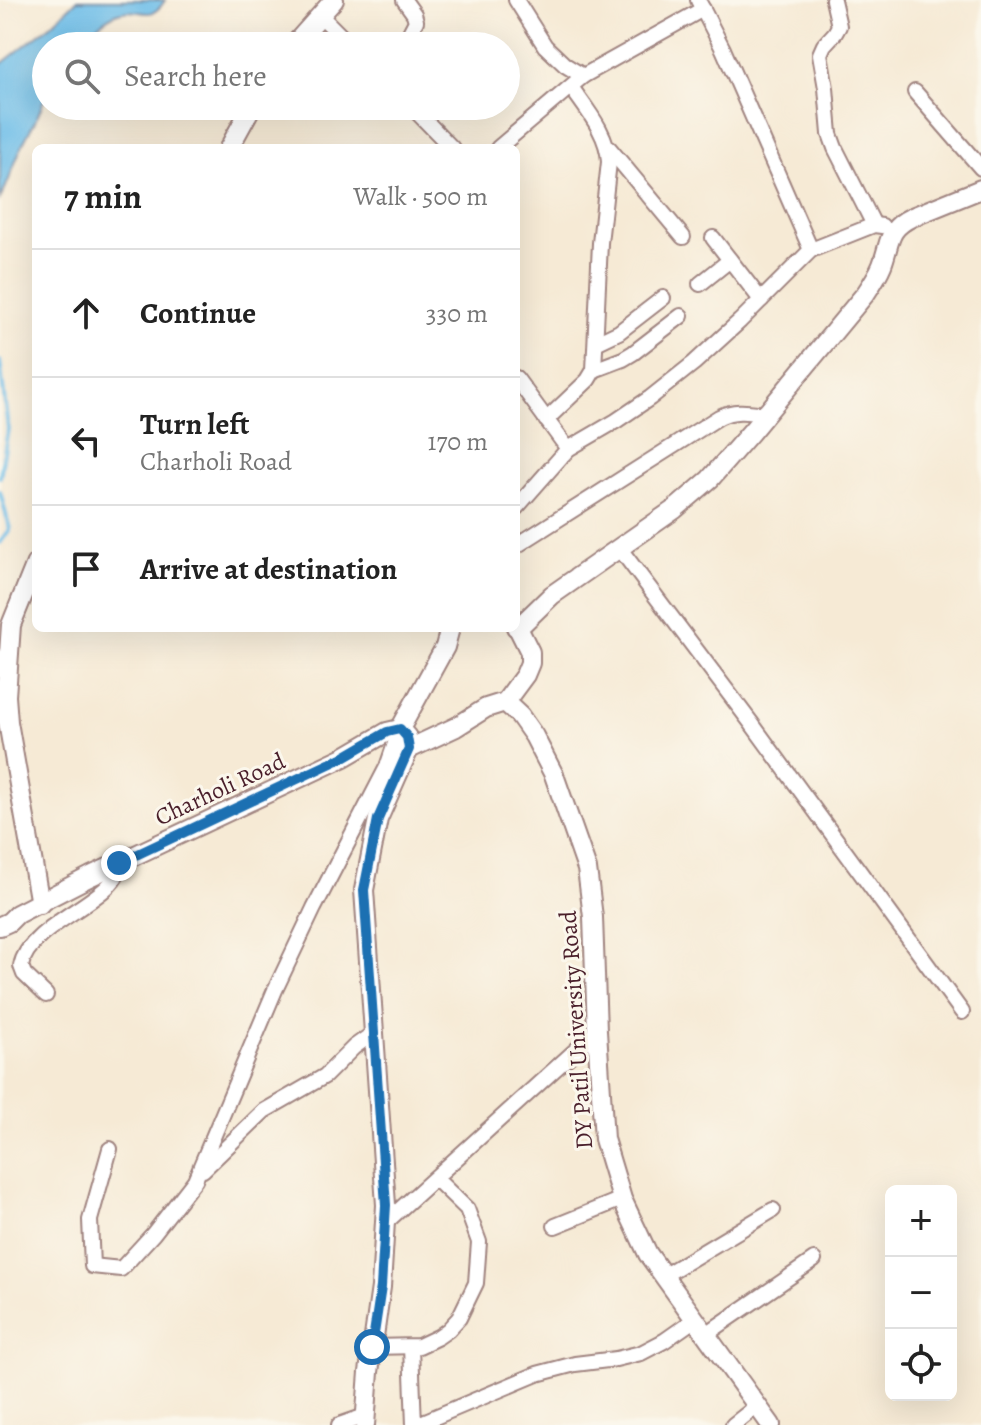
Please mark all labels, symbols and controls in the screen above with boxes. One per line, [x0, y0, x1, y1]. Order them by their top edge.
search box [32, 32, 520, 120]
icon: search [60, 54, 104, 98]
text: Search here [124, 56, 267, 96]
text: 7 min [64, 173, 142, 220]
text: Walk · 500 m [353, 179, 488, 214]
icon: ahead [64, 291, 108, 335]
text: Continue [140, 293, 256, 333]
text: 330 m [426, 296, 488, 331]
text: Turn left [140, 404, 249, 444]
icon: left [64, 419, 108, 463]
text: 170 m [428, 424, 488, 459]
text: Charholi Road [140, 444, 292, 479]
icon: arrive [64, 547, 108, 591]
text: Arrive at destination [140, 549, 397, 589]
street label: Charholi Road [150, 745, 290, 833]
route end [101, 845, 137, 881]
street label: DY Patil University Road [552, 910, 600, 1150]
map controls [885, 1185, 957, 1401]
button: + [885, 1185, 957, 1257]
button: − [885, 1257, 957, 1329]
route start [354, 1329, 390, 1365]
button: locate [885, 1329, 957, 1401]

